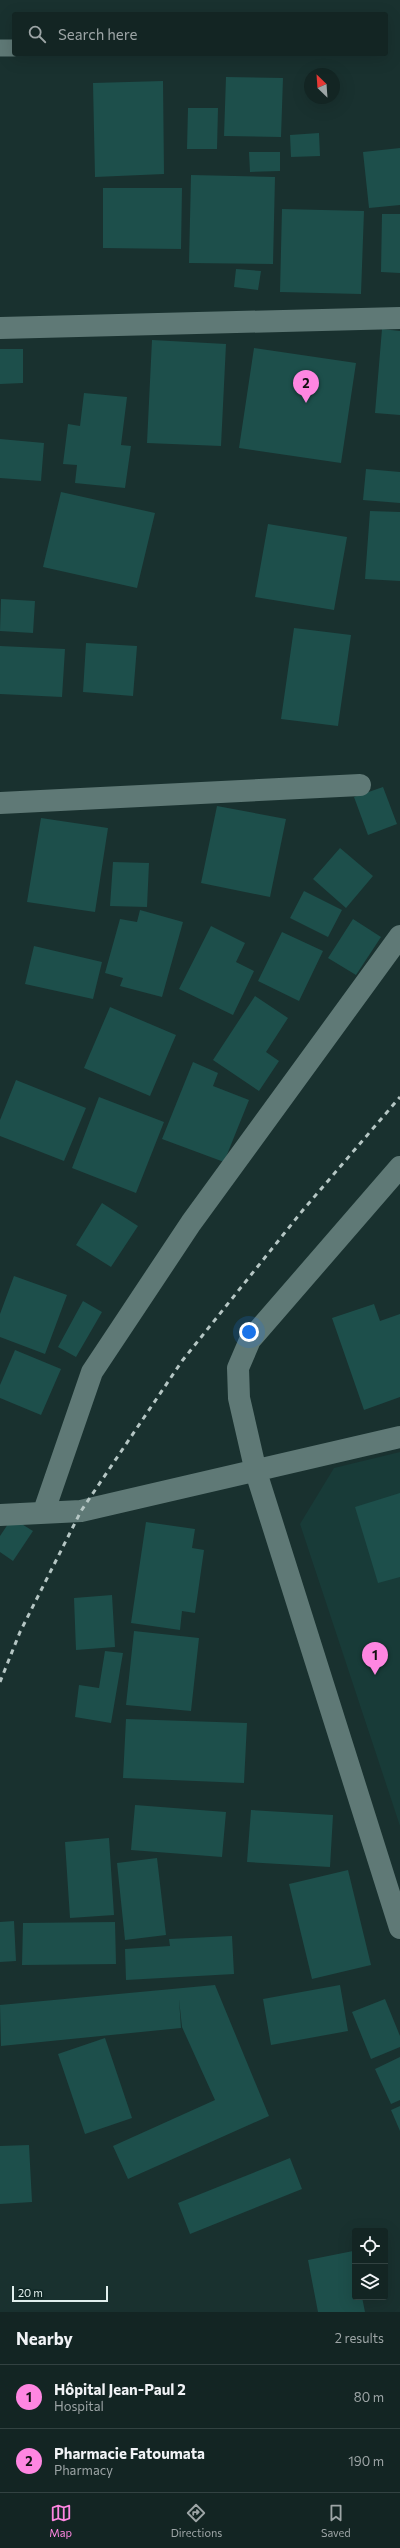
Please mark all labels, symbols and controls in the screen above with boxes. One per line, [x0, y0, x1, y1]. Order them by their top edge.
search box [12, 12, 388, 56]
icon: search [26, 23, 48, 45]
text: Search here [58, 25, 137, 43]
north arrow [304, 68, 340, 104]
pin: 2 [293, 370, 319, 403]
your location [239, 1322, 259, 1342]
pin: 1 [362, 1642, 388, 1675]
map controls [352, 2228, 388, 2300]
button: locate [352, 2228, 388, 2264]
button: layers [352, 2264, 388, 2300]
scale bar [12, 2284, 108, 2303]
text: 20 m [18, 2286, 43, 2299]
text: Nearby [16, 2328, 73, 2349]
text: 2 results [335, 2330, 384, 2346]
text: Hôpital Jean-Paul 2 [54, 2380, 186, 2398]
text: 1 [26, 2389, 32, 2405]
text: 80 m [354, 2389, 384, 2405]
text: Hospital [54, 2398, 104, 2414]
text: Pharmacie Fatoumata [54, 2444, 205, 2462]
text: 2 [25, 2453, 33, 2469]
text: 190 m [348, 2453, 384, 2469]
text: Pharmacy [54, 2462, 113, 2478]
tab: Map [49, 2502, 72, 2539]
tab: Directions [171, 2502, 222, 2539]
tab: Saved [321, 2502, 351, 2539]

